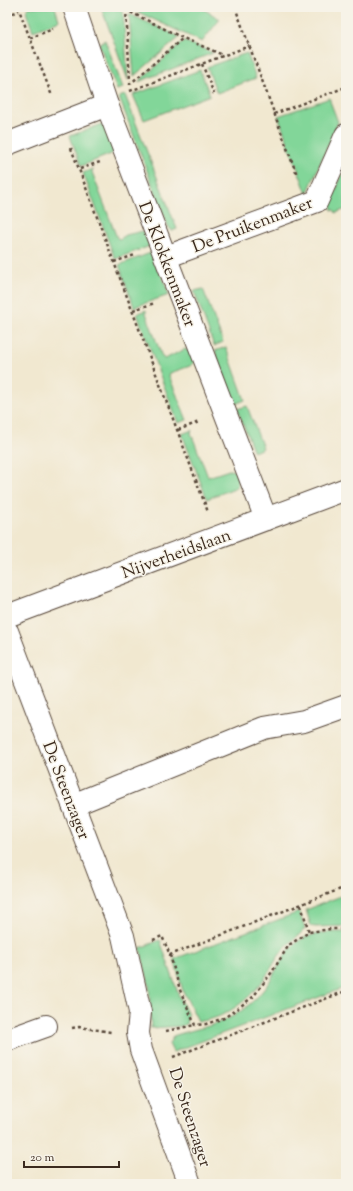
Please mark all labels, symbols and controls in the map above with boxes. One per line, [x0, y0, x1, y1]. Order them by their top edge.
street label: De Pruikenmaker [189, 192, 317, 260]
street label: De Klokkenmaker [131, 199, 201, 331]
street label: Nijverheidslaan [119, 524, 235, 586]
street label: De Steenzager [35, 738, 95, 844]
street label: De Steenzager [162, 1065, 217, 1171]
scale bar [24, 1143, 119, 1169]
text: 20 m [30, 1149, 55, 1167]

